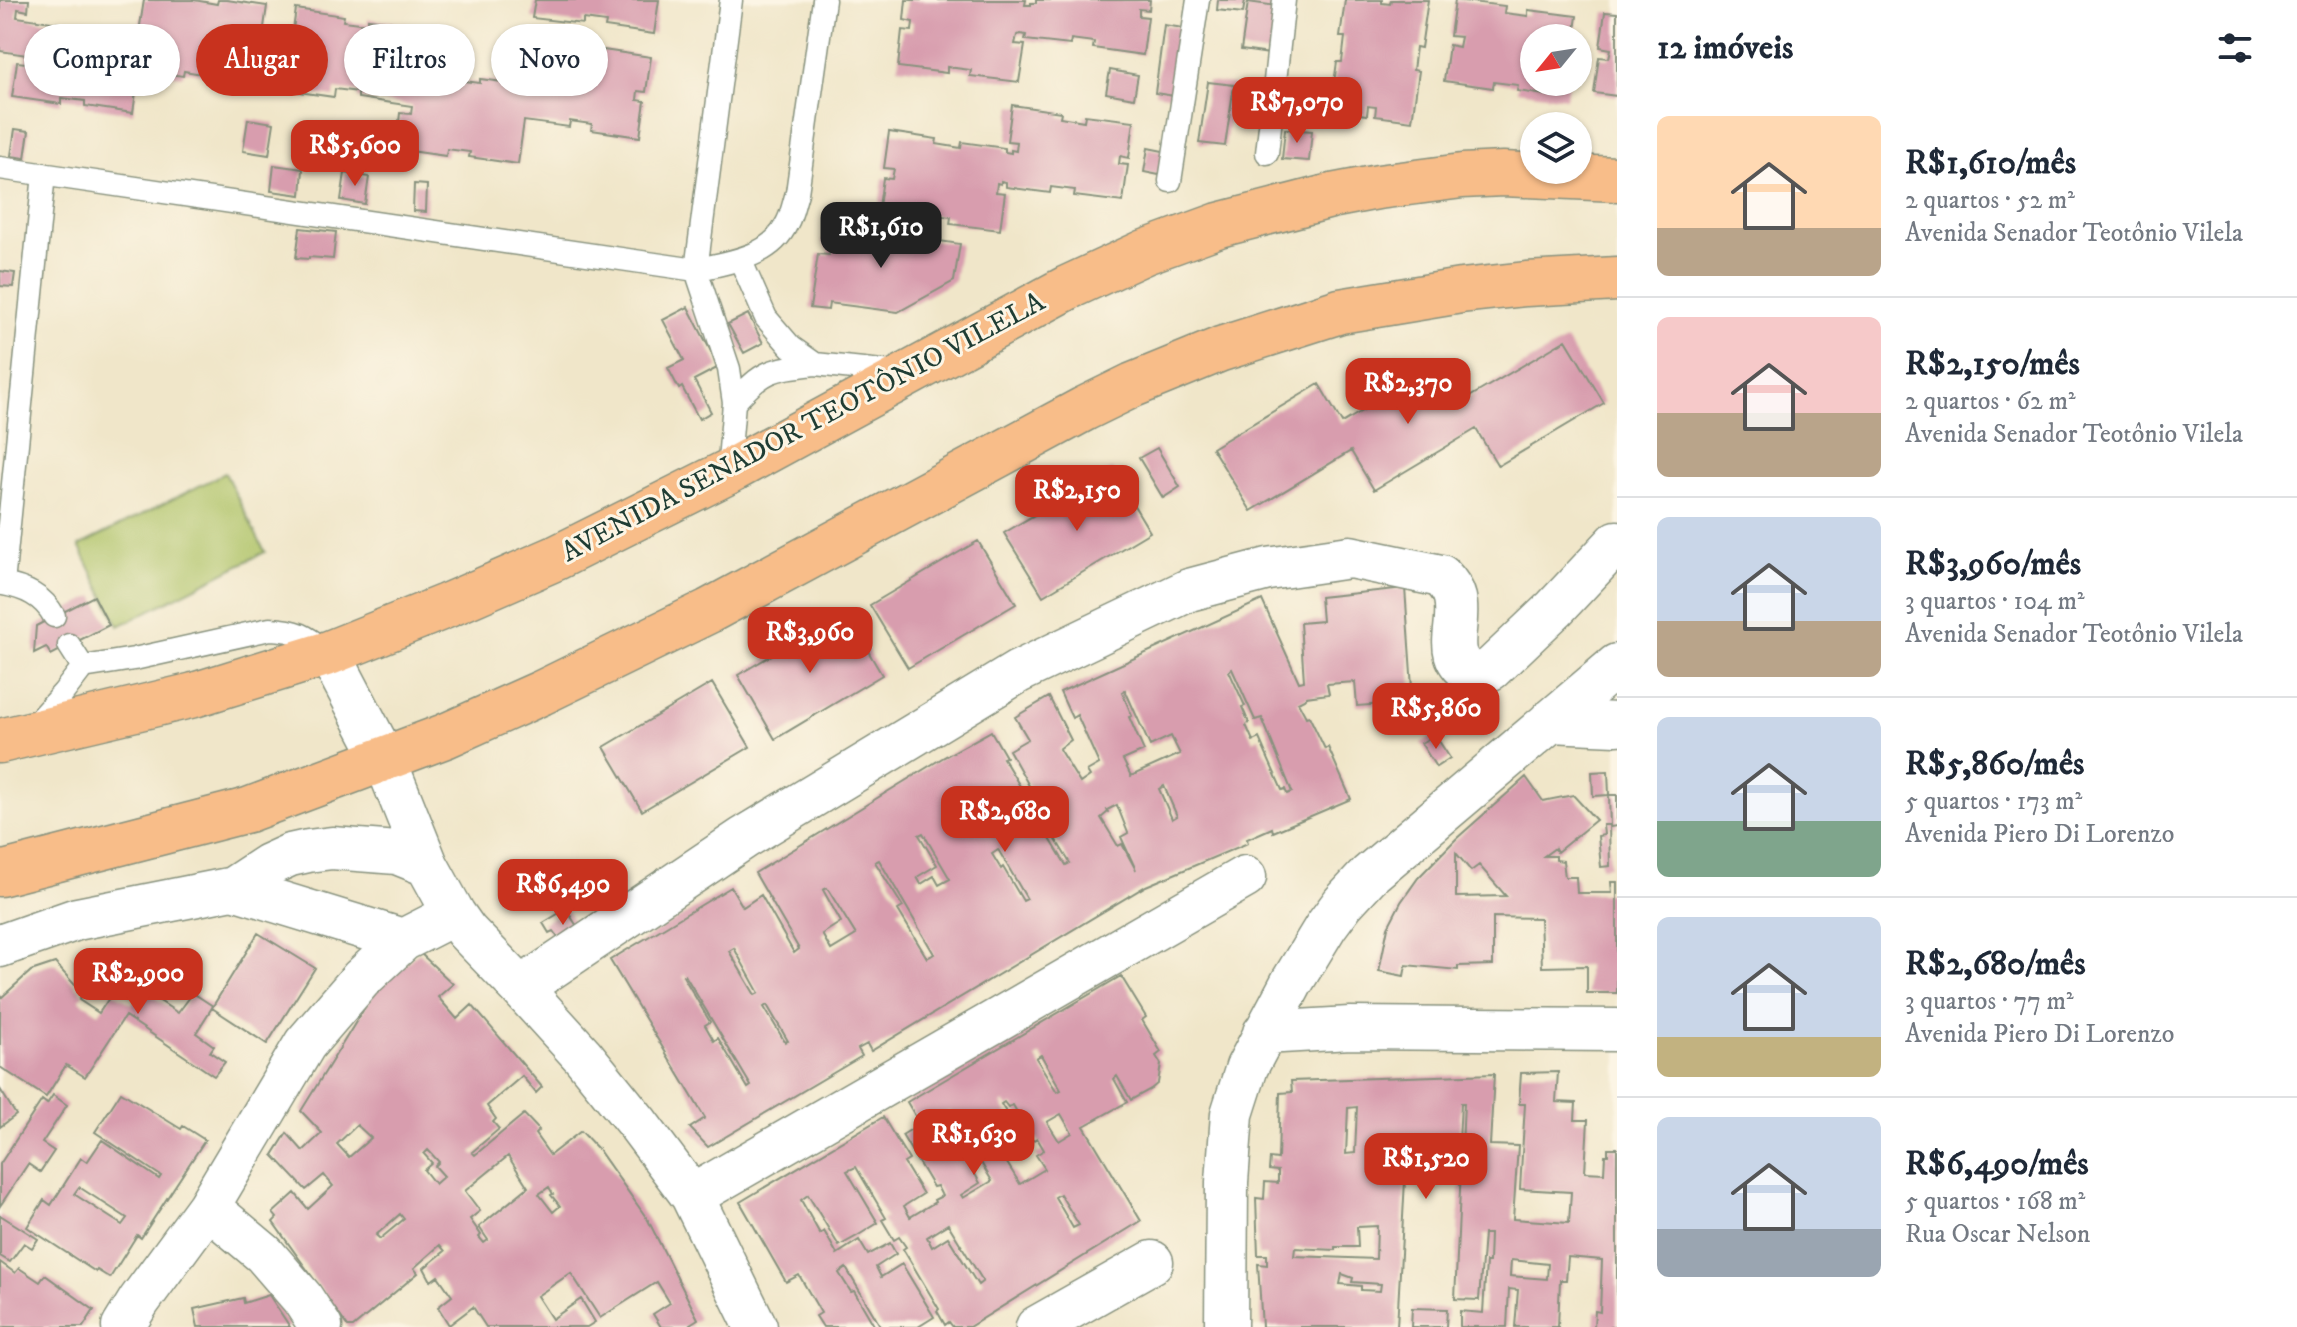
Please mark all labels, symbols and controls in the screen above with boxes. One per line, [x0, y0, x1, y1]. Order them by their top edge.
chip: Comprar [24, 24, 180, 96]
chip: Alugar [196, 24, 328, 96]
chip: Filtros [344, 24, 475, 96]
chip: Novo [491, 24, 608, 96]
north arrow [1520, 24, 1592, 96]
map controls [1520, 24, 1592, 184]
icon: filters [2213, 26, 2257, 70]
text: 12 imóveis [1657, 27, 1793, 69]
pin: R$7,070 [1223, 77, 1371, 145]
text: R$7,070 [1250, 86, 1344, 119]
button: layers [1520, 112, 1592, 184]
pin: R$5,600 [281, 120, 429, 188]
text: R$5,600 [309, 129, 401, 162]
text: R$1,610/mês [1905, 142, 2076, 184]
icon: home [1721, 148, 1817, 244]
text: 2 quartos · 52 m² [1905, 184, 2075, 217]
pin: R$1,610 [807, 202, 955, 270]
text: R$1,610 [839, 211, 923, 244]
text: Avenida Senador Teotônio Vilela [1905, 217, 2243, 250]
street label: AVENIDA SENADOR TEOTÔNIO VILELA [555, 284, 1052, 570]
text: R$2,150/mês [1905, 343, 2080, 385]
icon: home [1721, 349, 1817, 445]
pin: R$2,370 [1334, 358, 1482, 426]
text: R$2,370 [1364, 367, 1452, 400]
text: 2 quartos · 62 m² [1905, 385, 2076, 418]
text: Avenida Senador Teotônio Vilela [1905, 418, 2243, 451]
pin: R$2,150 [1003, 465, 1151, 533]
text: R$2,150 [1033, 474, 1121, 507]
text: R$3,960/mês [1905, 543, 2081, 585]
icon: home [1721, 549, 1817, 645]
text: 3 quartos · 104 m² [1905, 585, 2085, 618]
pin: R$3,960 [736, 607, 884, 675]
text: R$3,960 [766, 616, 854, 649]
text: Avenida Senador Teotônio Vilela [1905, 618, 2243, 651]
pin: R$5,860 [1362, 683, 1510, 751]
text: R$5,860 [1390, 692, 1482, 725]
text: R$5,860/mês [1905, 743, 2084, 785]
icon: home [1721, 749, 1817, 845]
text: 5 quartos · 173 m² [1905, 785, 2082, 818]
pin: R$2,680 [931, 786, 1079, 854]
text: R$2,680 [959, 795, 1051, 828]
text: Avenida Piero Di Lorenzo [1905, 818, 2174, 851]
pin: R$6,490 [489, 859, 637, 927]
text: R$6,490 [516, 868, 610, 901]
text: R$2,680/mês [1905, 943, 2086, 985]
pin: R$2,900 [64, 948, 212, 1016]
icon: home [1721, 949, 1817, 1045]
text: R$2,900 [92, 957, 184, 990]
text: 3 quartos · 77 m² [1905, 985, 2074, 1018]
text: Avenida Piero Di Lorenzo [1905, 1018, 2174, 1051]
pin: R$1,630 [900, 1109, 1048, 1177]
text: R$1,630 [931, 1118, 1017, 1151]
pin: R$1,520 [1352, 1133, 1500, 1201]
text: R$1,520 [1382, 1142, 1470, 1175]
text: R$6,490/mês [1905, 1143, 2089, 1185]
icon: home [1721, 1149, 1817, 1245]
text: 5 quartos · 168 m² [1905, 1185, 2085, 1218]
text: Rua Oscar Nelson [1905, 1218, 2090, 1251]

